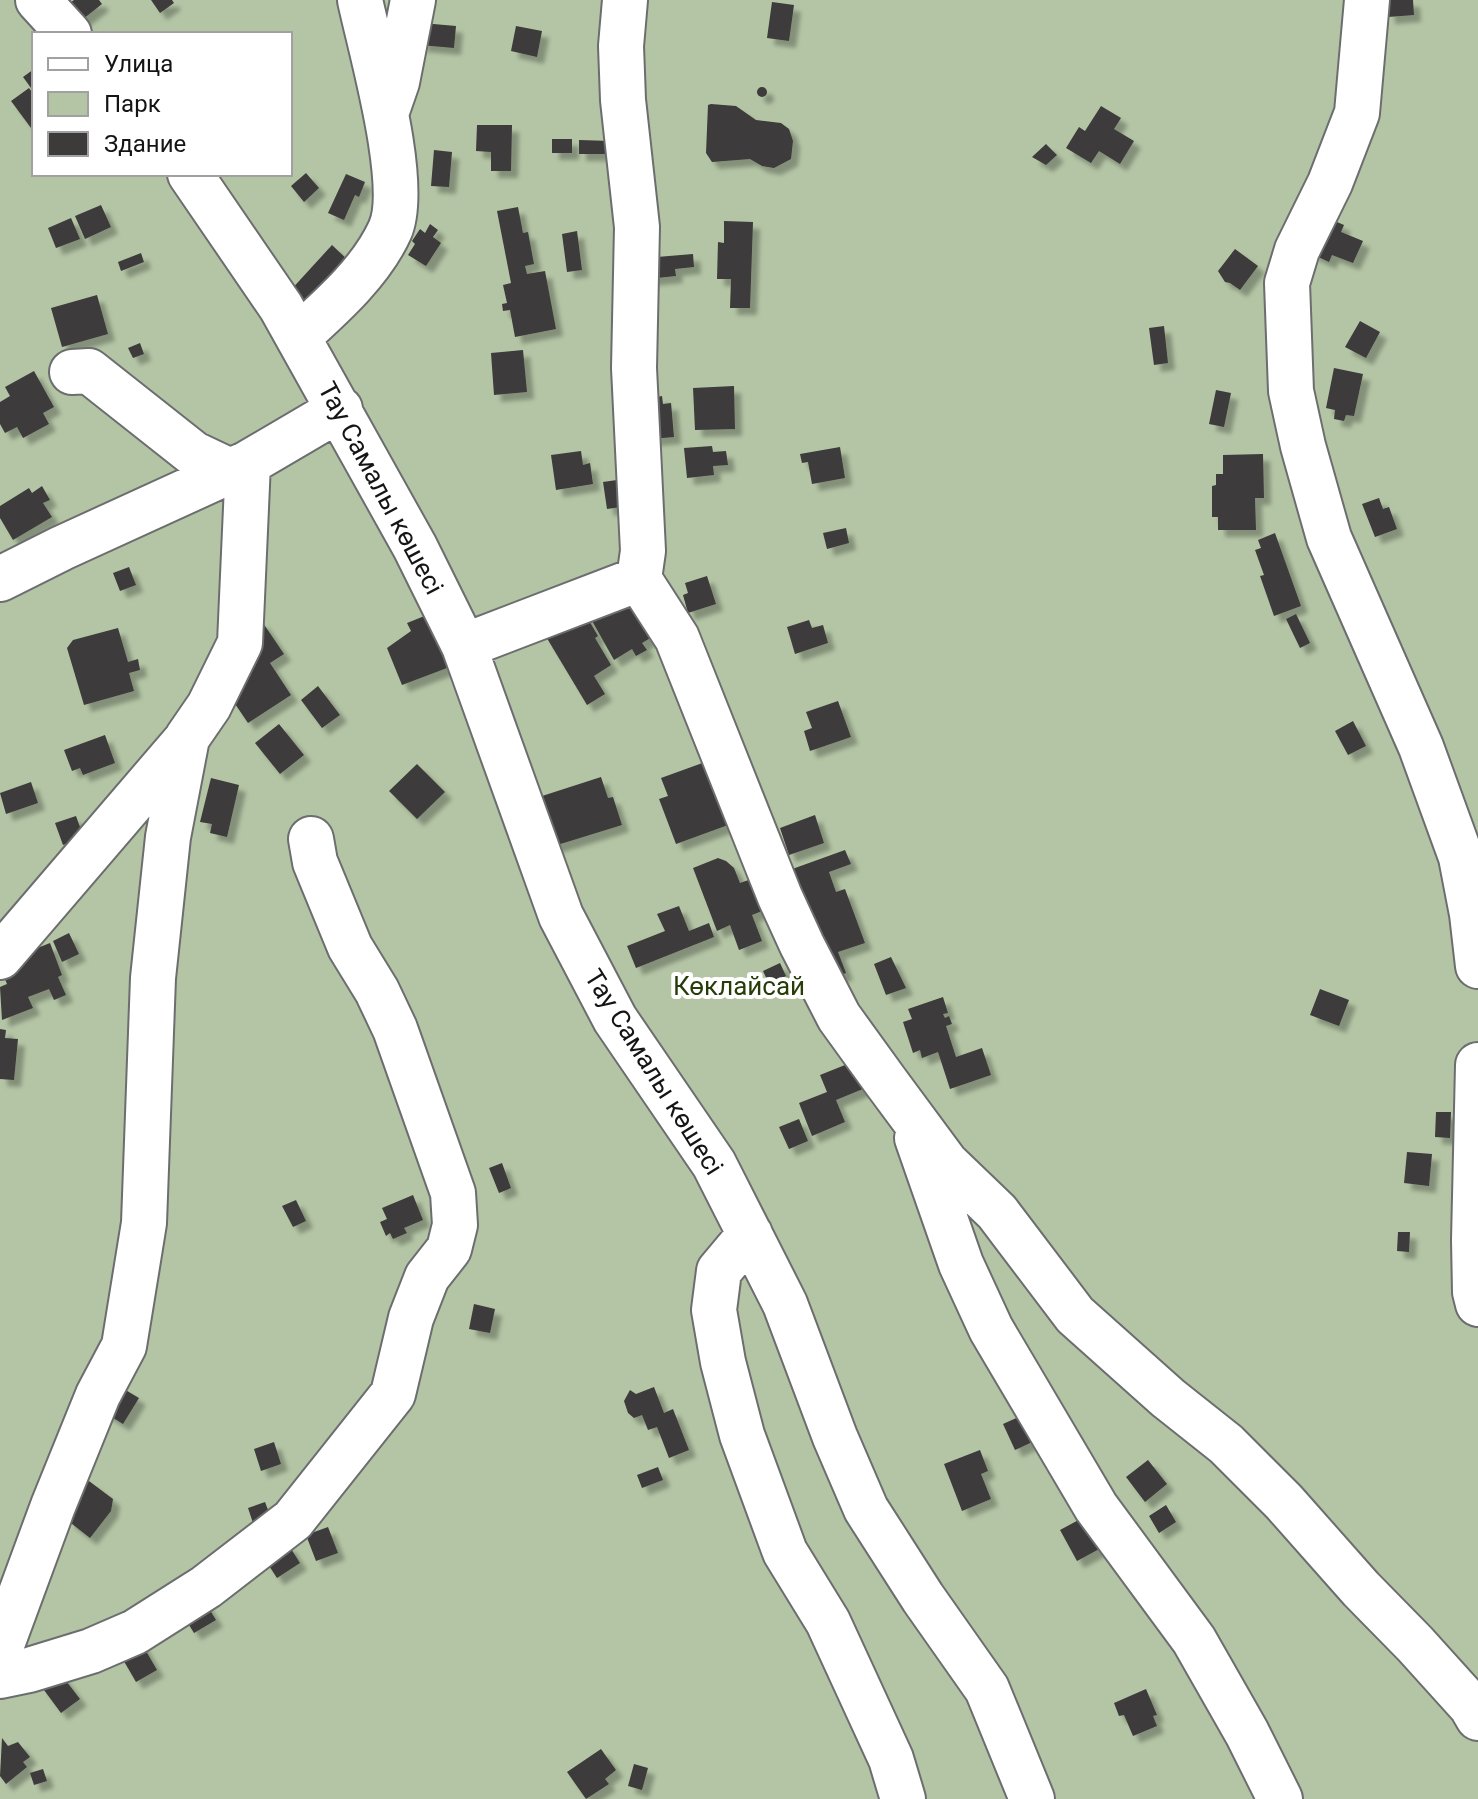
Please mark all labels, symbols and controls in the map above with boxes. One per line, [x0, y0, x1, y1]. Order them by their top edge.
legend [32, 32, 292, 176]
text: Улица [104, 50, 173, 78]
text: Парк [104, 90, 161, 118]
text: Здание [104, 130, 186, 158]
street label: Тау Самалы көшесі [312, 377, 450, 599]
street label: Тау Самалы көшесі [579, 964, 729, 1180]
park label: Көклайсай [673, 971, 805, 1001]

